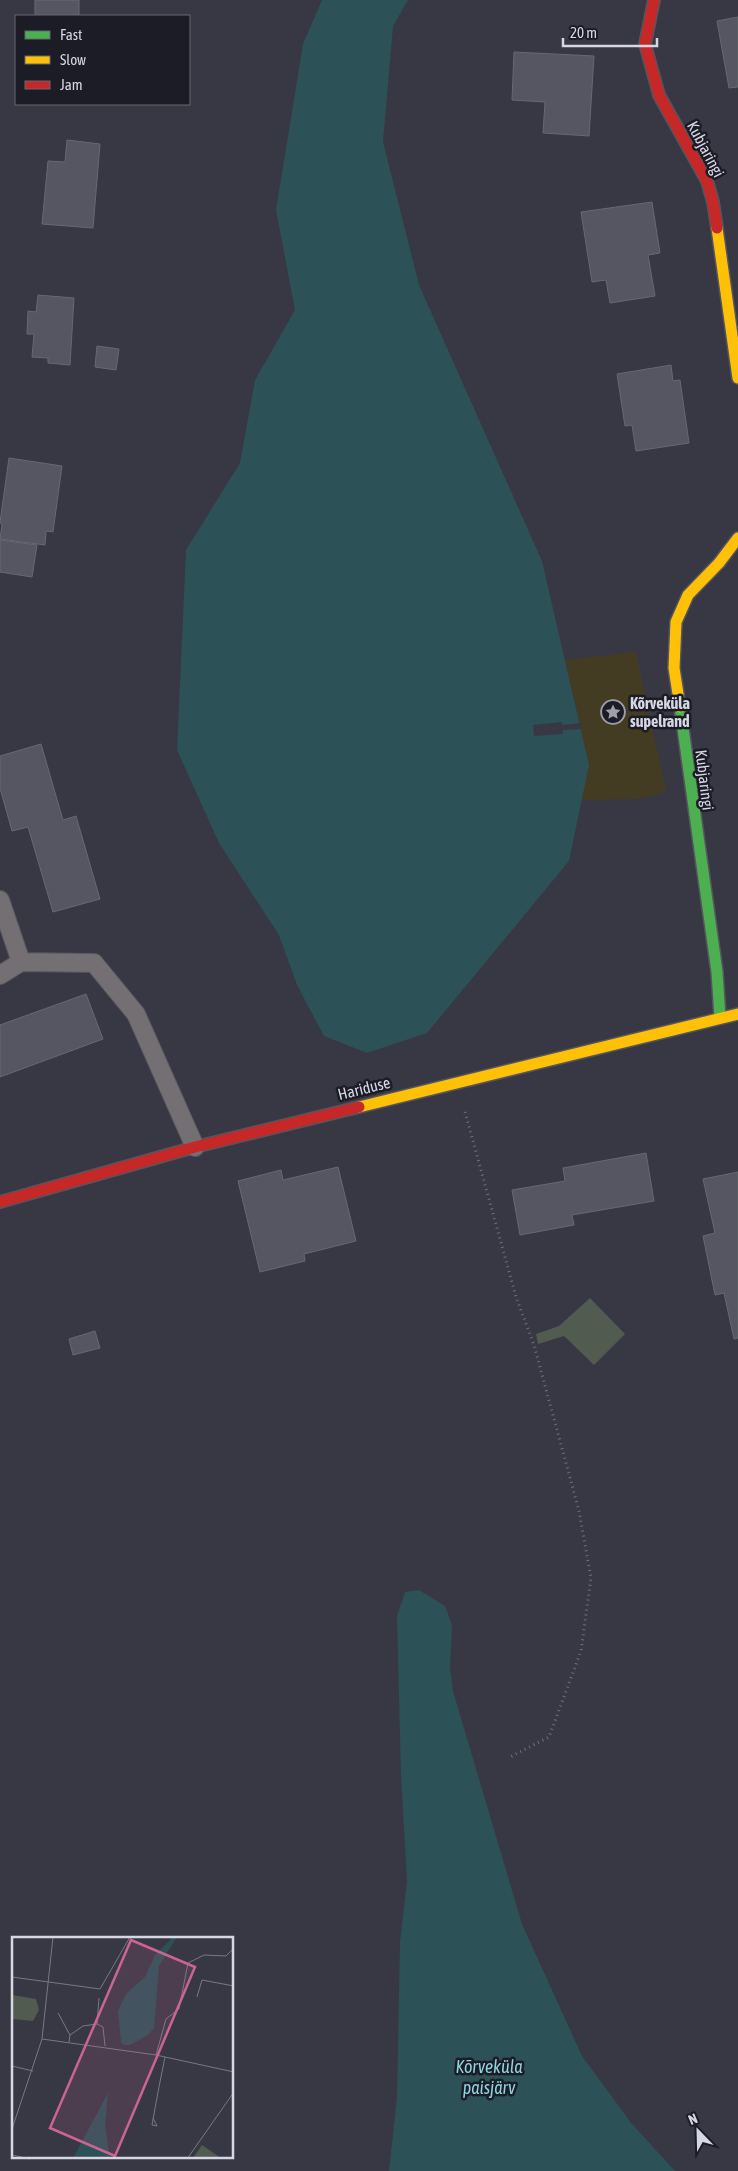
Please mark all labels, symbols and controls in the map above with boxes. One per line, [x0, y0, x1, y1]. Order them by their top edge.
legend [15, 15, 190, 105]
scale bar [563, 15, 657, 47]
text: 20 m [570, 24, 597, 41]
text: Fast [60, 26, 82, 43]
text: Slow [60, 51, 86, 68]
text: Jam [60, 76, 83, 93]
street label: Kubjaringi [683, 118, 728, 181]
place label: Kõrveküla supelrand [630, 694, 690, 730]
place icon: Kõrveküla supelrand [600, 699, 626, 725]
street label: Kubjaringi [691, 749, 718, 811]
street label: Hariduse [336, 1073, 392, 1103]
inset map [12, 1937, 234, 2158]
water label: Kõrveküla paisjärv [455, 2056, 523, 2098]
north arrow [673, 2106, 723, 2156]
text: N [686, 2110, 700, 2128]

